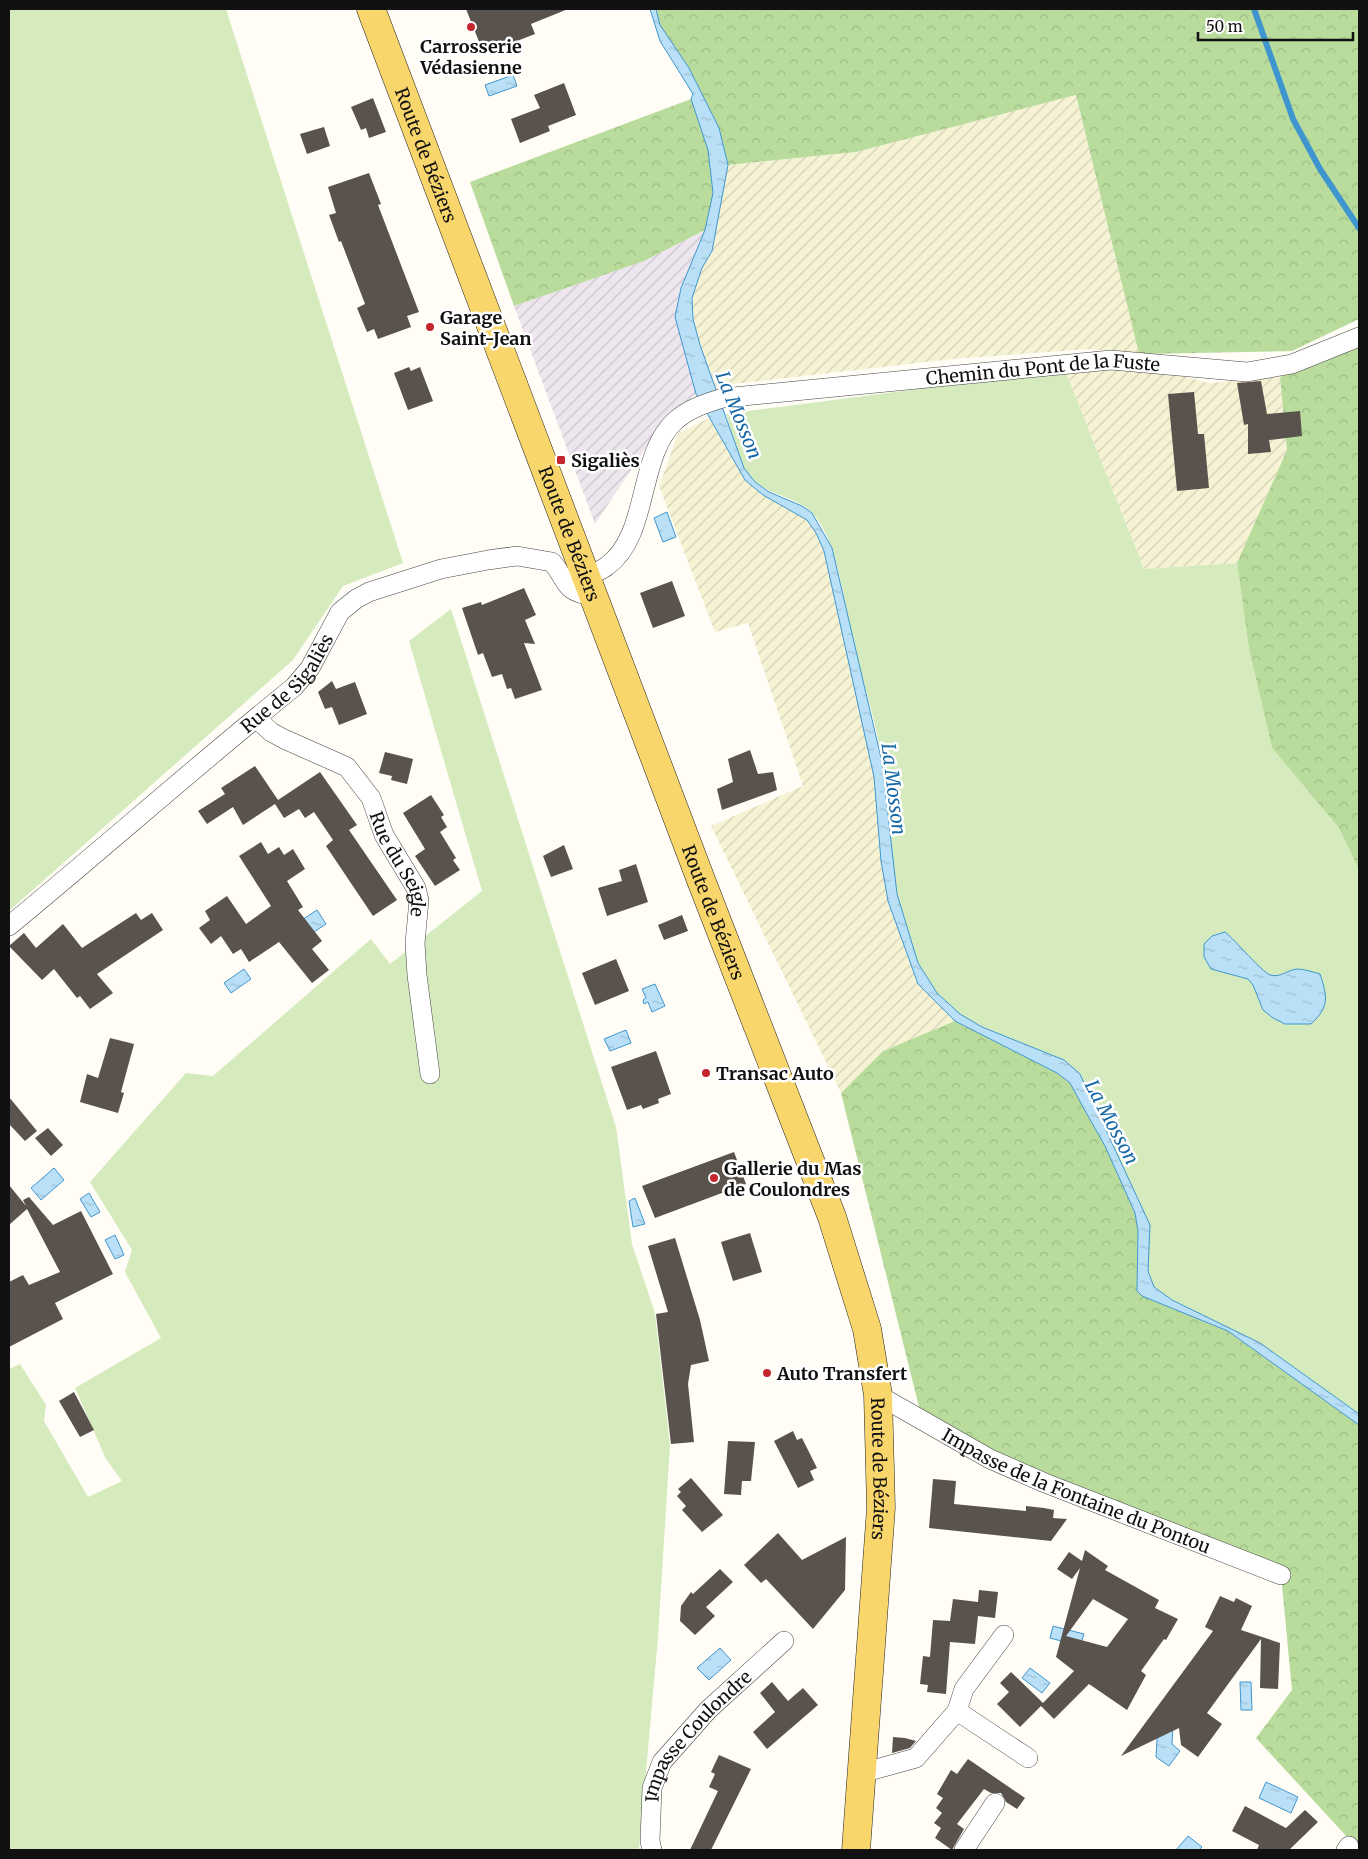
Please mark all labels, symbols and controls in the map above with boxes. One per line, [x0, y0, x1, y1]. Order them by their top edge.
scale bar [1198, 10, 1353, 42]
text: 50 m [1206, 17, 1243, 36]
marker: Carrosserie Védasienne [465, 21, 477, 33]
place label: Carrosserie Védasienne [419, 35, 522, 79]
street label: Route de Béziers [390, 84, 462, 226]
place label: Garage Saint-Jean [440, 306, 532, 350]
marker: Garage Saint-Jean [424, 321, 436, 333]
street label: Chemin du Pont de la Fuste [925, 348, 1161, 390]
water label: La Mosson [711, 368, 767, 462]
place label: Sigaliès [571, 449, 640, 472]
marker: Sigaliès [555, 454, 567, 466]
street label: Route de Béziers [534, 463, 606, 605]
street label: Rue de Sigaliès [235, 629, 338, 738]
water label: La Mosson [876, 742, 912, 836]
street label: Rue du Seigle [365, 808, 431, 918]
street label: Route de Béziers [677, 842, 750, 983]
place label: Transac Auto [716, 1062, 834, 1085]
marker: Transac Auto [700, 1067, 712, 1079]
water label: La Mosson [1080, 1076, 1144, 1168]
place label: Gallerie du Mas de Coulondres [724, 1157, 862, 1201]
marker: Gallerie du Mas de Coulondres [708, 1172, 720, 1184]
place label: Auto Transfert [776, 1362, 908, 1385]
marker: Auto Transfert [761, 1367, 773, 1379]
street label: Route de Béziers [867, 1397, 893, 1541]
street label: Impasse de la Fontaine du Pontou [938, 1423, 1214, 1558]
street label: Impasse Coulondre [639, 1665, 756, 1802]

